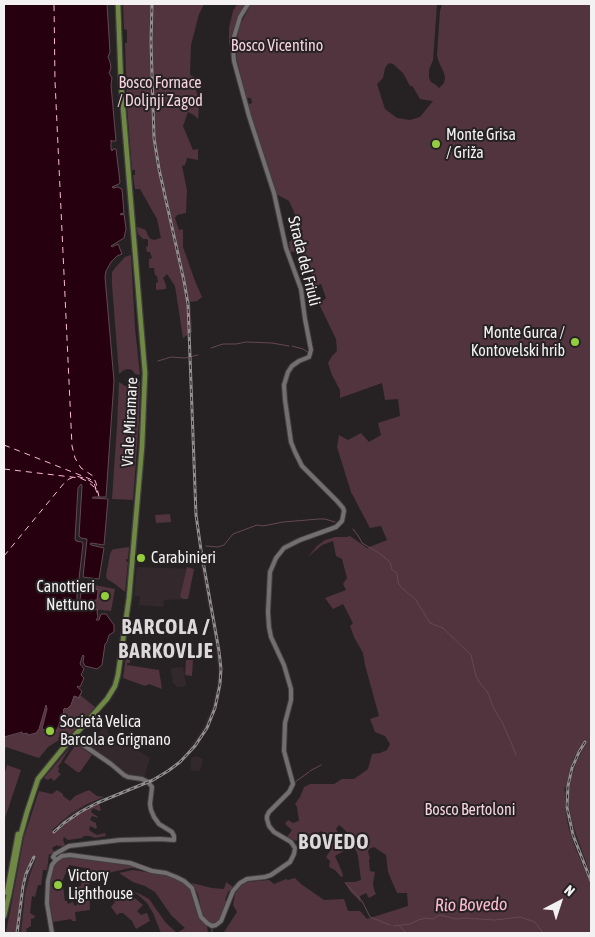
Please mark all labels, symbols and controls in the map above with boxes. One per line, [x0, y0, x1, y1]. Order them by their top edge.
park label: Bosco Vicentino [231, 36, 323, 56]
park label: Bosco Fornace / Doljnji Zagod [117, 73, 203, 111]
place label: Monte Grisa / Griža [446, 125, 516, 163]
marker: Monte Grisa / Griža [430, 138, 442, 150]
street label: Strada del Friuli [284, 214, 324, 308]
place label: Monte Gurca / Kontovelski hrib [471, 323, 565, 361]
marker: Monte Gurca / Kontovelski hrib [569, 336, 581, 348]
street label: Viale Miramare [118, 377, 142, 467]
place label: Carabinieri [151, 548, 216, 568]
marker: Carabinieri [135, 552, 147, 564]
place label: Canottieri Nettuno [37, 577, 95, 615]
marker: Canottieri Nettuno [99, 590, 111, 602]
district label: BARCOLA / BARKOVLJE [117, 614, 215, 664]
place label: Società Velica Barcola e Grignano [60, 712, 171, 750]
marker: Società Velica Barcola e Grignano [44, 725, 56, 737]
park label: Bosco Bertoloni [425, 800, 515, 820]
district label: BOVEDO [298, 829, 370, 855]
place label: Victory Lighthouse [68, 866, 133, 904]
north arrow [535, 877, 585, 927]
marker: Victory Lighthouse [52, 879, 64, 891]
text: N [561, 882, 578, 899]
water label: Rio Bovedo [434, 894, 508, 916]

